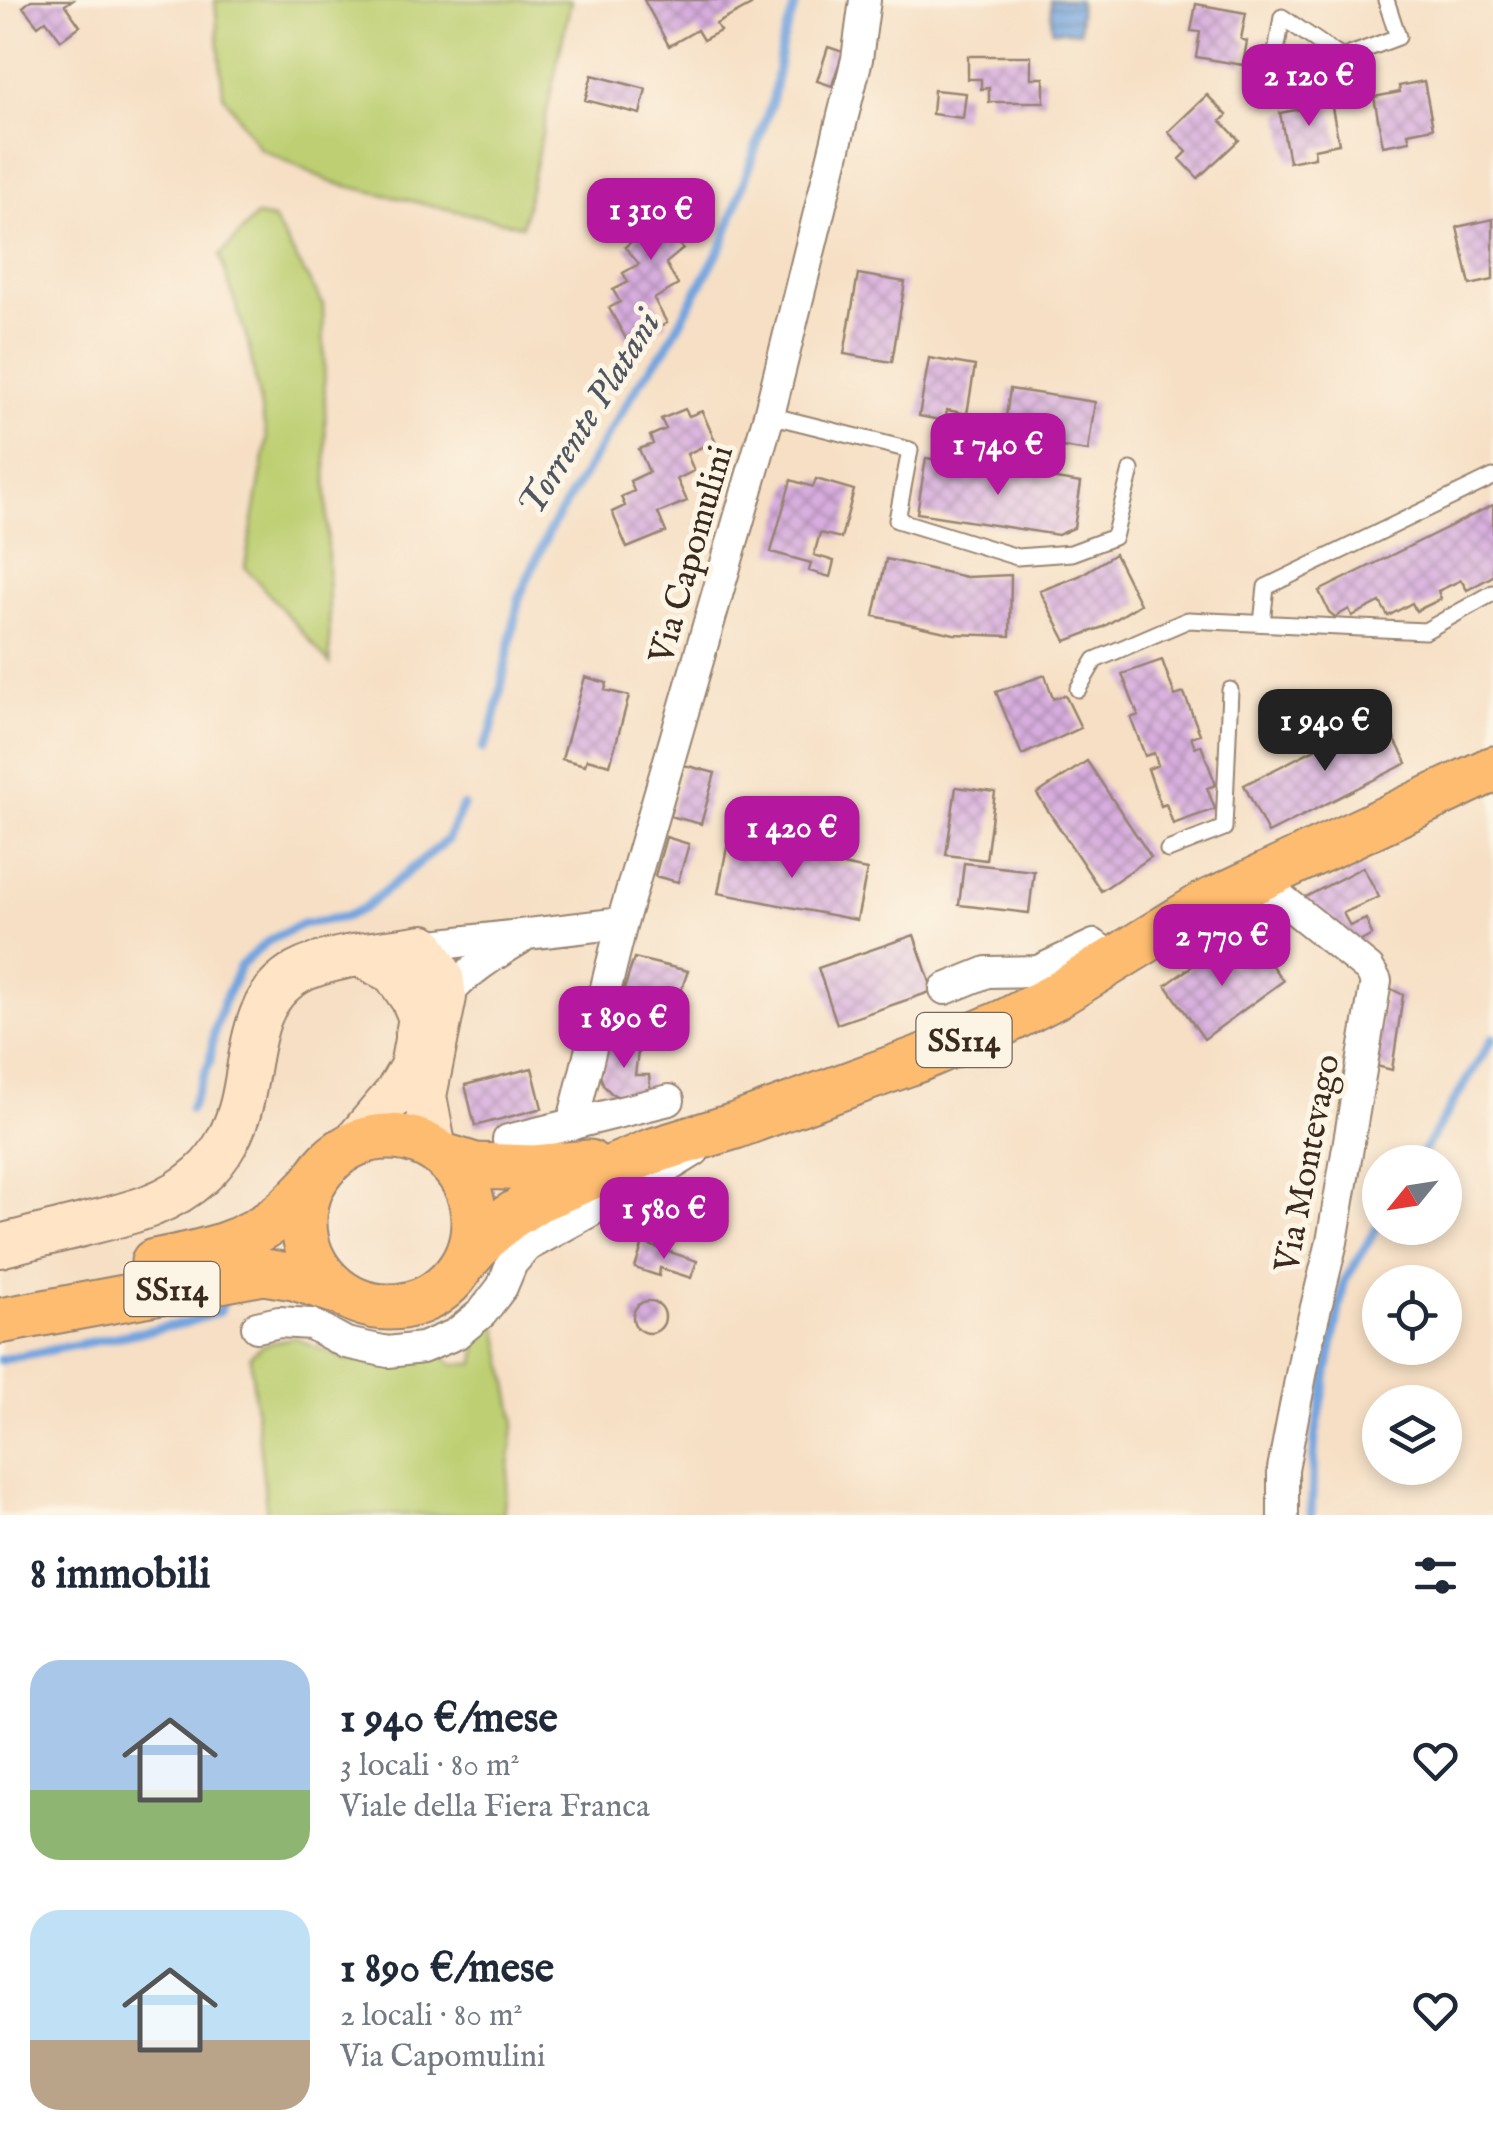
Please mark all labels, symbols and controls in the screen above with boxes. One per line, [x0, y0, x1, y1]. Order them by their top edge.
pin: 2 120 € [1217, 44, 1401, 129]
text: 2 120 € [1264, 56, 1354, 97]
pin: 1 310 € [559, 178, 743, 263]
text: 1 310 € [609, 190, 693, 231]
water label: Torrente Platani [508, 301, 674, 527]
pin: 1 740 € [906, 413, 1090, 498]
text: 1 740 € [953, 425, 1043, 466]
street label: Via Capomulini [640, 440, 745, 670]
pin: 1 940 € [1233, 689, 1417, 774]
text: 1 940 € [1280, 701, 1370, 742]
pin: 1 420 € [700, 796, 884, 881]
text: 1 420 € [746, 808, 838, 849]
pin: 2 770 € [1130, 904, 1314, 989]
text: 2 770 € [1175, 916, 1269, 957]
pin: 1 890 € [532, 986, 716, 1071]
text: 1 890 € [581, 998, 667, 1039]
road number: SS114 [916, 1013, 1012, 1067]
street label: Via Montevago [1265, 1051, 1352, 1277]
north arrow [1362, 1145, 1462, 1245]
map controls [1362, 1145, 1462, 1485]
pin: 1 580 € [572, 1177, 756, 1262]
text: 1 580 € [622, 1189, 706, 1230]
road number: SS114 [124, 1262, 220, 1316]
button: locate [1362, 1265, 1462, 1365]
button: layers [1362, 1385, 1462, 1485]
icon: filters [1408, 1548, 1463, 1603]
text: 8 immobili [30, 1549, 211, 1602]
text: 1 940 €/mese [340, 1693, 558, 1746]
icon: home [110, 1700, 230, 1820]
icon: heart [1408, 1733, 1463, 1788]
text: 3 locali · 80 m² [340, 1746, 520, 1787]
text: Viale della Fiera Franca [340, 1787, 650, 1828]
text: 1 890 €/mese [340, 1943, 554, 1996]
icon: home [110, 1950, 230, 2070]
icon: heart [1408, 1983, 1463, 2038]
text: 2 locali · 80 m² [340, 1996, 523, 2037]
text: Via Capomulini [340, 2037, 546, 2078]

